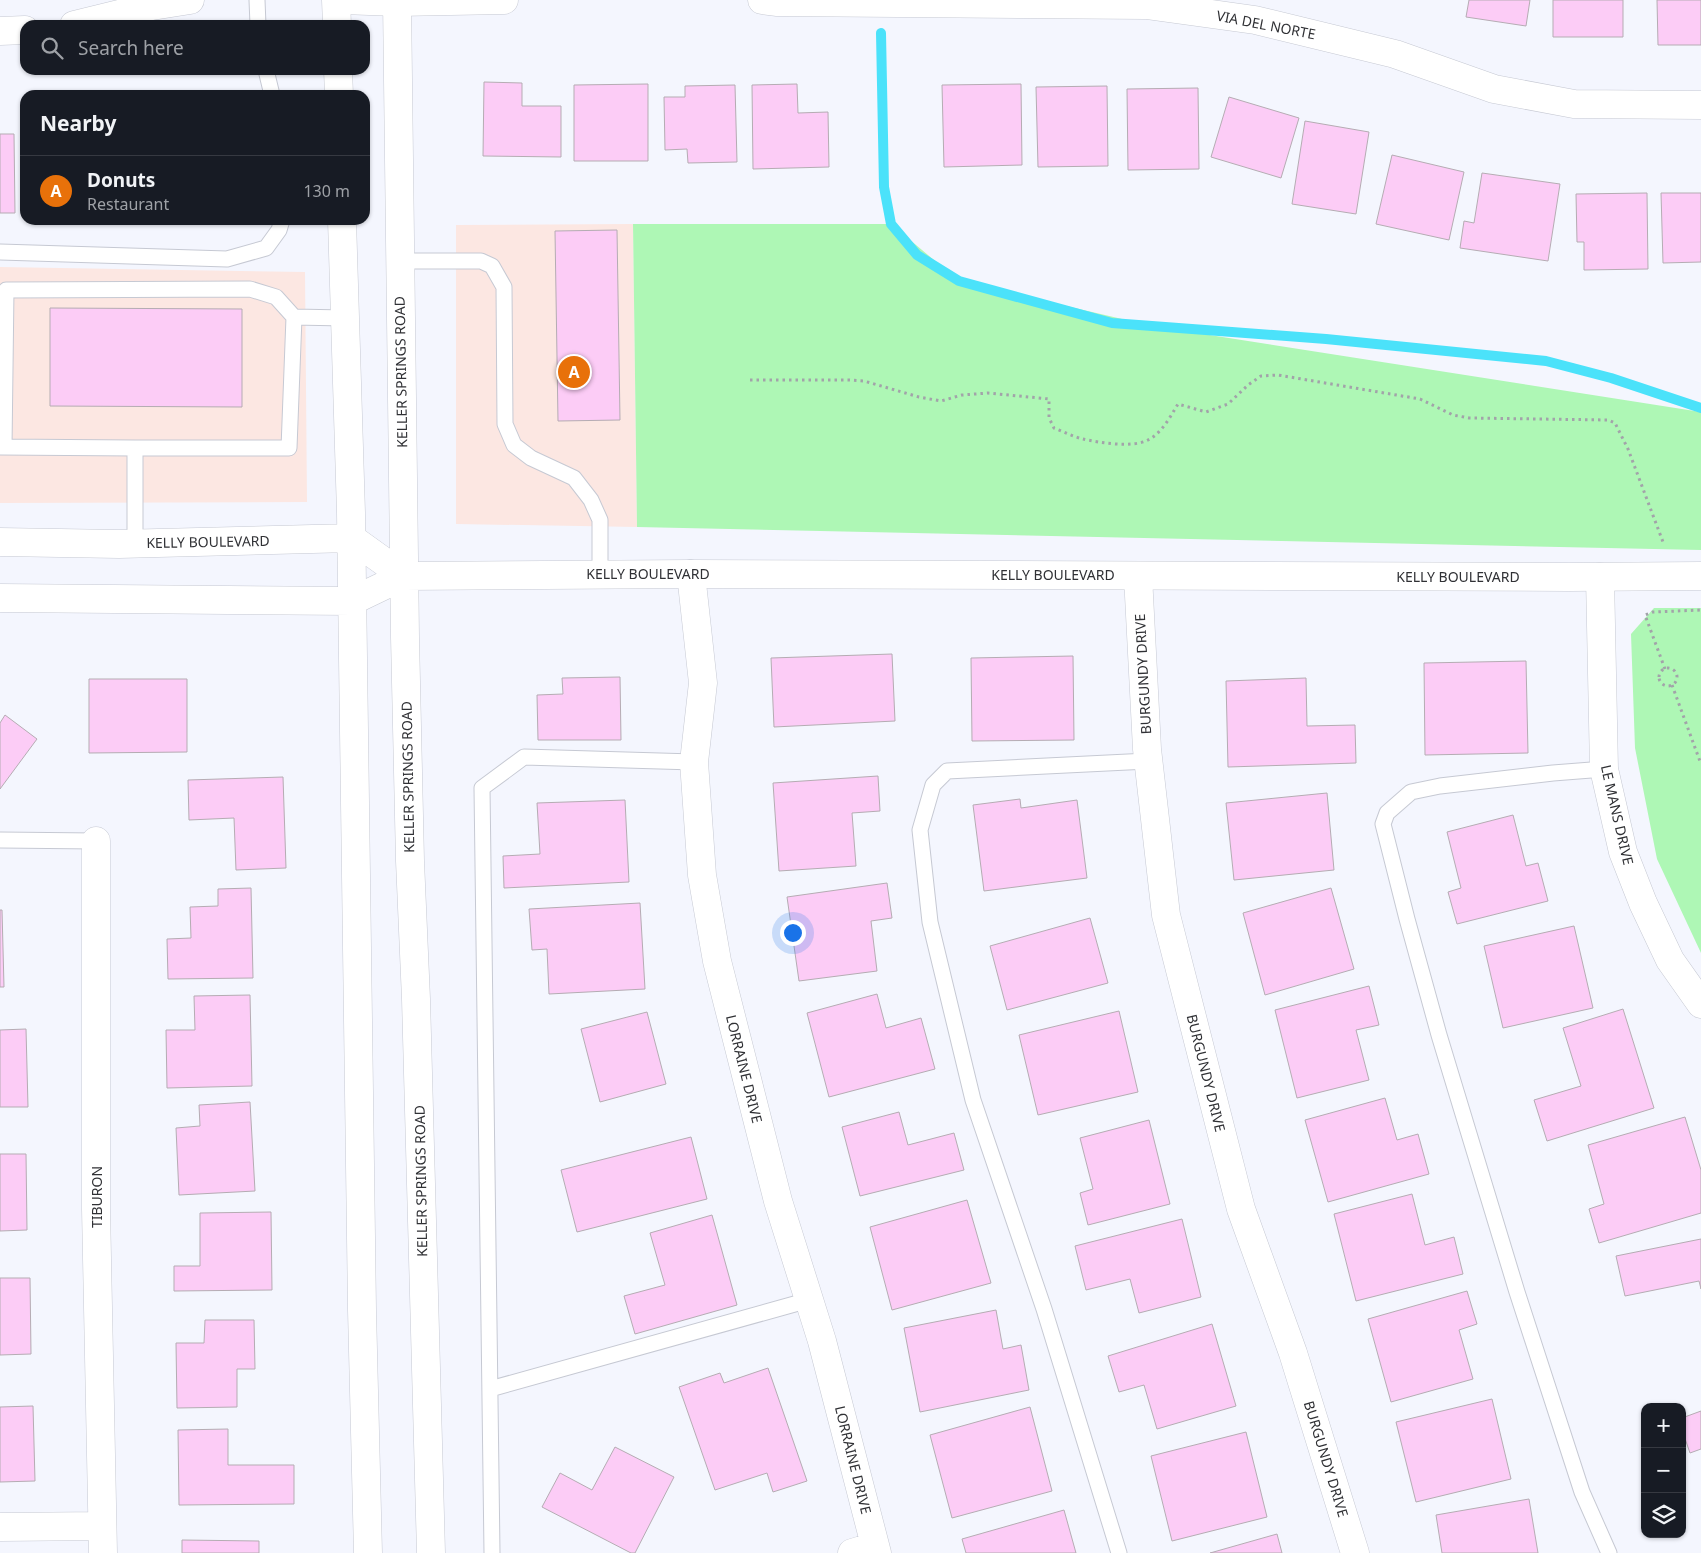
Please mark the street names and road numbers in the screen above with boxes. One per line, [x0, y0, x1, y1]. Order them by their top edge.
street label: VIA DEL NORTE [1215, 6, 1317, 43]
street label: KELLER SPRINGS ROAD [390, 296, 411, 448]
street label: KELLY BOULEVARD [146, 531, 270, 552]
street label: KELLY BOULEVARD [586, 564, 710, 583]
street label: KELLY BOULEVARD [991, 565, 1115, 584]
street label: KELLY BOULEVARD [1396, 567, 1520, 586]
street label: BURGUNDY DRIVE [1130, 613, 1155, 735]
street label: KELLER SPRINGS ROAD [397, 701, 418, 853]
street label: LE MANS DRIVE [1597, 763, 1638, 867]
street label: BURGUNDY DRIVE [1183, 1012, 1230, 1134]
street label: LORRAINE DRIVE [722, 1013, 767, 1125]
street label: KELLER SPRINGS ROAD [410, 1105, 431, 1257]
street label: TIBURON [87, 1166, 106, 1228]
street label: BURGUNDY DRIVE [1300, 1398, 1353, 1519]
street label: LORRAINE DRIVE [831, 1404, 876, 1516]

